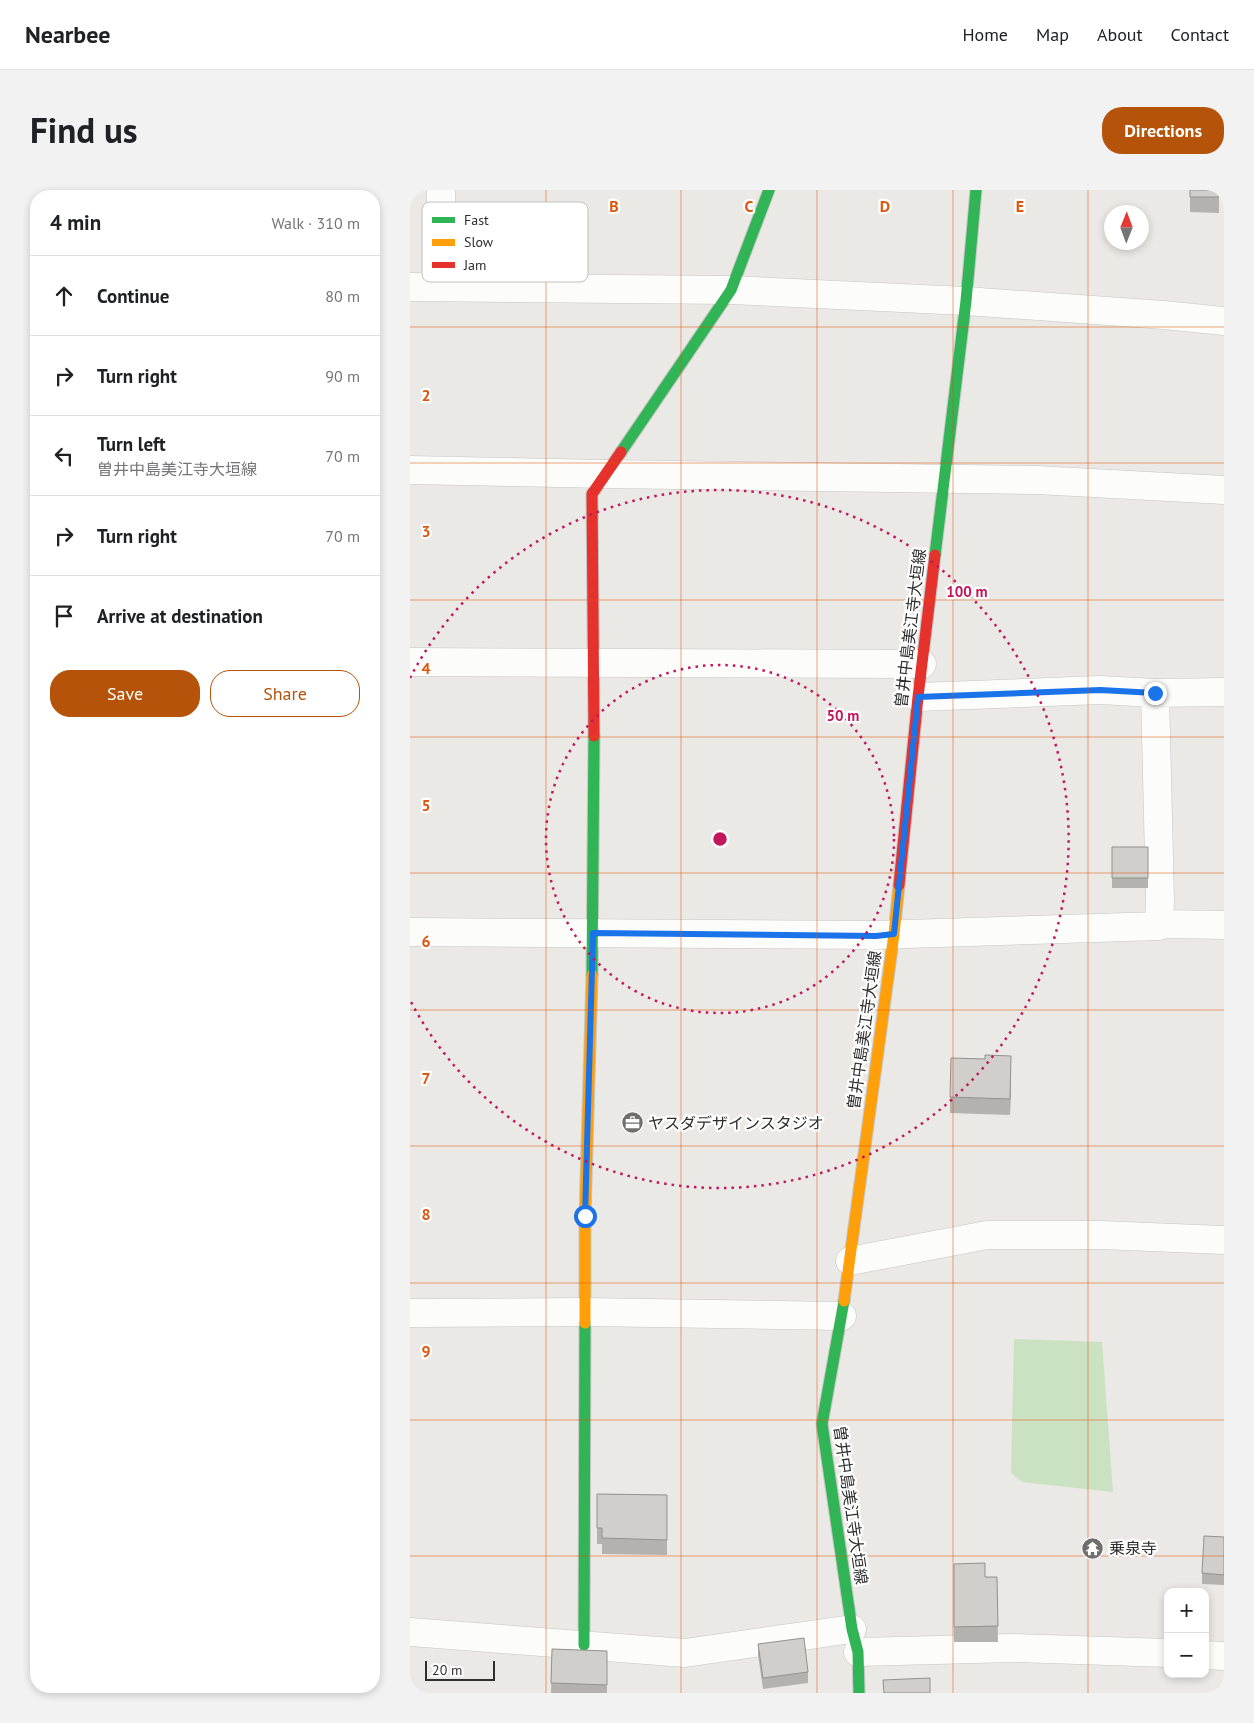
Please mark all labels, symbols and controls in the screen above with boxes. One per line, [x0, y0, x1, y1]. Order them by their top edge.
text: Nearbee [25, 19, 110, 50]
text: Home [962, 23, 1008, 46]
text: Map [1036, 23, 1069, 46]
text: About [1097, 23, 1143, 46]
text: Contact [1171, 23, 1229, 46]
text: Find us [30, 107, 138, 153]
button: Directions [1102, 107, 1224, 154]
text: B [609, 196, 619, 216]
text: C [745, 196, 754, 216]
text: D [880, 196, 890, 216]
text: E [1016, 196, 1024, 216]
legend [422, 202, 588, 282]
north arrow [1104, 205, 1149, 250]
text: 4 min [50, 209, 101, 236]
text: Fast [464, 211, 489, 229]
text: Walk · 310 m [271, 213, 360, 233]
text: Slow [464, 233, 494, 251]
text: Jam [463, 256, 486, 274]
icon: ahead [50, 282, 78, 310]
text: Continue [97, 284, 169, 308]
text: 80 m [325, 286, 360, 306]
icon: right [50, 362, 78, 390]
text: Turn right [97, 364, 177, 388]
text: 90 m [325, 366, 360, 386]
text: 2 [421, 385, 431, 405]
text: Turn left [97, 432, 166, 456]
icon: left [50, 442, 78, 470]
text: 70 m [325, 446, 360, 466]
text: 曽井中島美江寺大垣線 [97, 459, 257, 479]
text: 3 [421, 521, 431, 541]
icon: right [50, 522, 78, 550]
text: Turn right [97, 524, 177, 548]
text: 70 m [325, 526, 360, 546]
street label: 曽井中島美江寺大垣線 [890, 547, 930, 709]
text: 100 m [946, 582, 988, 601]
icon: arrive [50, 602, 78, 630]
text: Arrive at destination [97, 604, 263, 628]
text: 4 [421, 658, 431, 678]
button: Save [50, 670, 200, 717]
button: Share [210, 670, 360, 717]
route end [1144, 682, 1167, 705]
text: 50 m [827, 706, 859, 725]
text: 5 [421, 795, 431, 815]
centre of rings [711, 830, 729, 848]
text: 6 [421, 931, 431, 951]
street label: 曽井中島美江寺大垣線 [843, 949, 885, 1111]
text: 7 [421, 1068, 431, 1088]
office icon: ヤスダデザインスタジオ [620, 1111, 644, 1135]
place label: ヤスダデザインスタジオ [648, 1113, 824, 1133]
text: 8 [421, 1204, 431, 1224]
route start [574, 1205, 597, 1228]
text: 9 [421, 1341, 431, 1361]
street label: 曽井中島美江寺大垣線 [830, 1424, 872, 1586]
temple icon: 乗泉寺 [1081, 1536, 1105, 1560]
place label: 乗泉寺 [1109, 1538, 1157, 1558]
map controls [1164, 1588, 1209, 1678]
button: + [1164, 1588, 1209, 1633]
button: − [1164, 1633, 1209, 1678]
scale bar [425, 1658, 495, 1681]
text: 20 m [432, 1661, 462, 1679]

